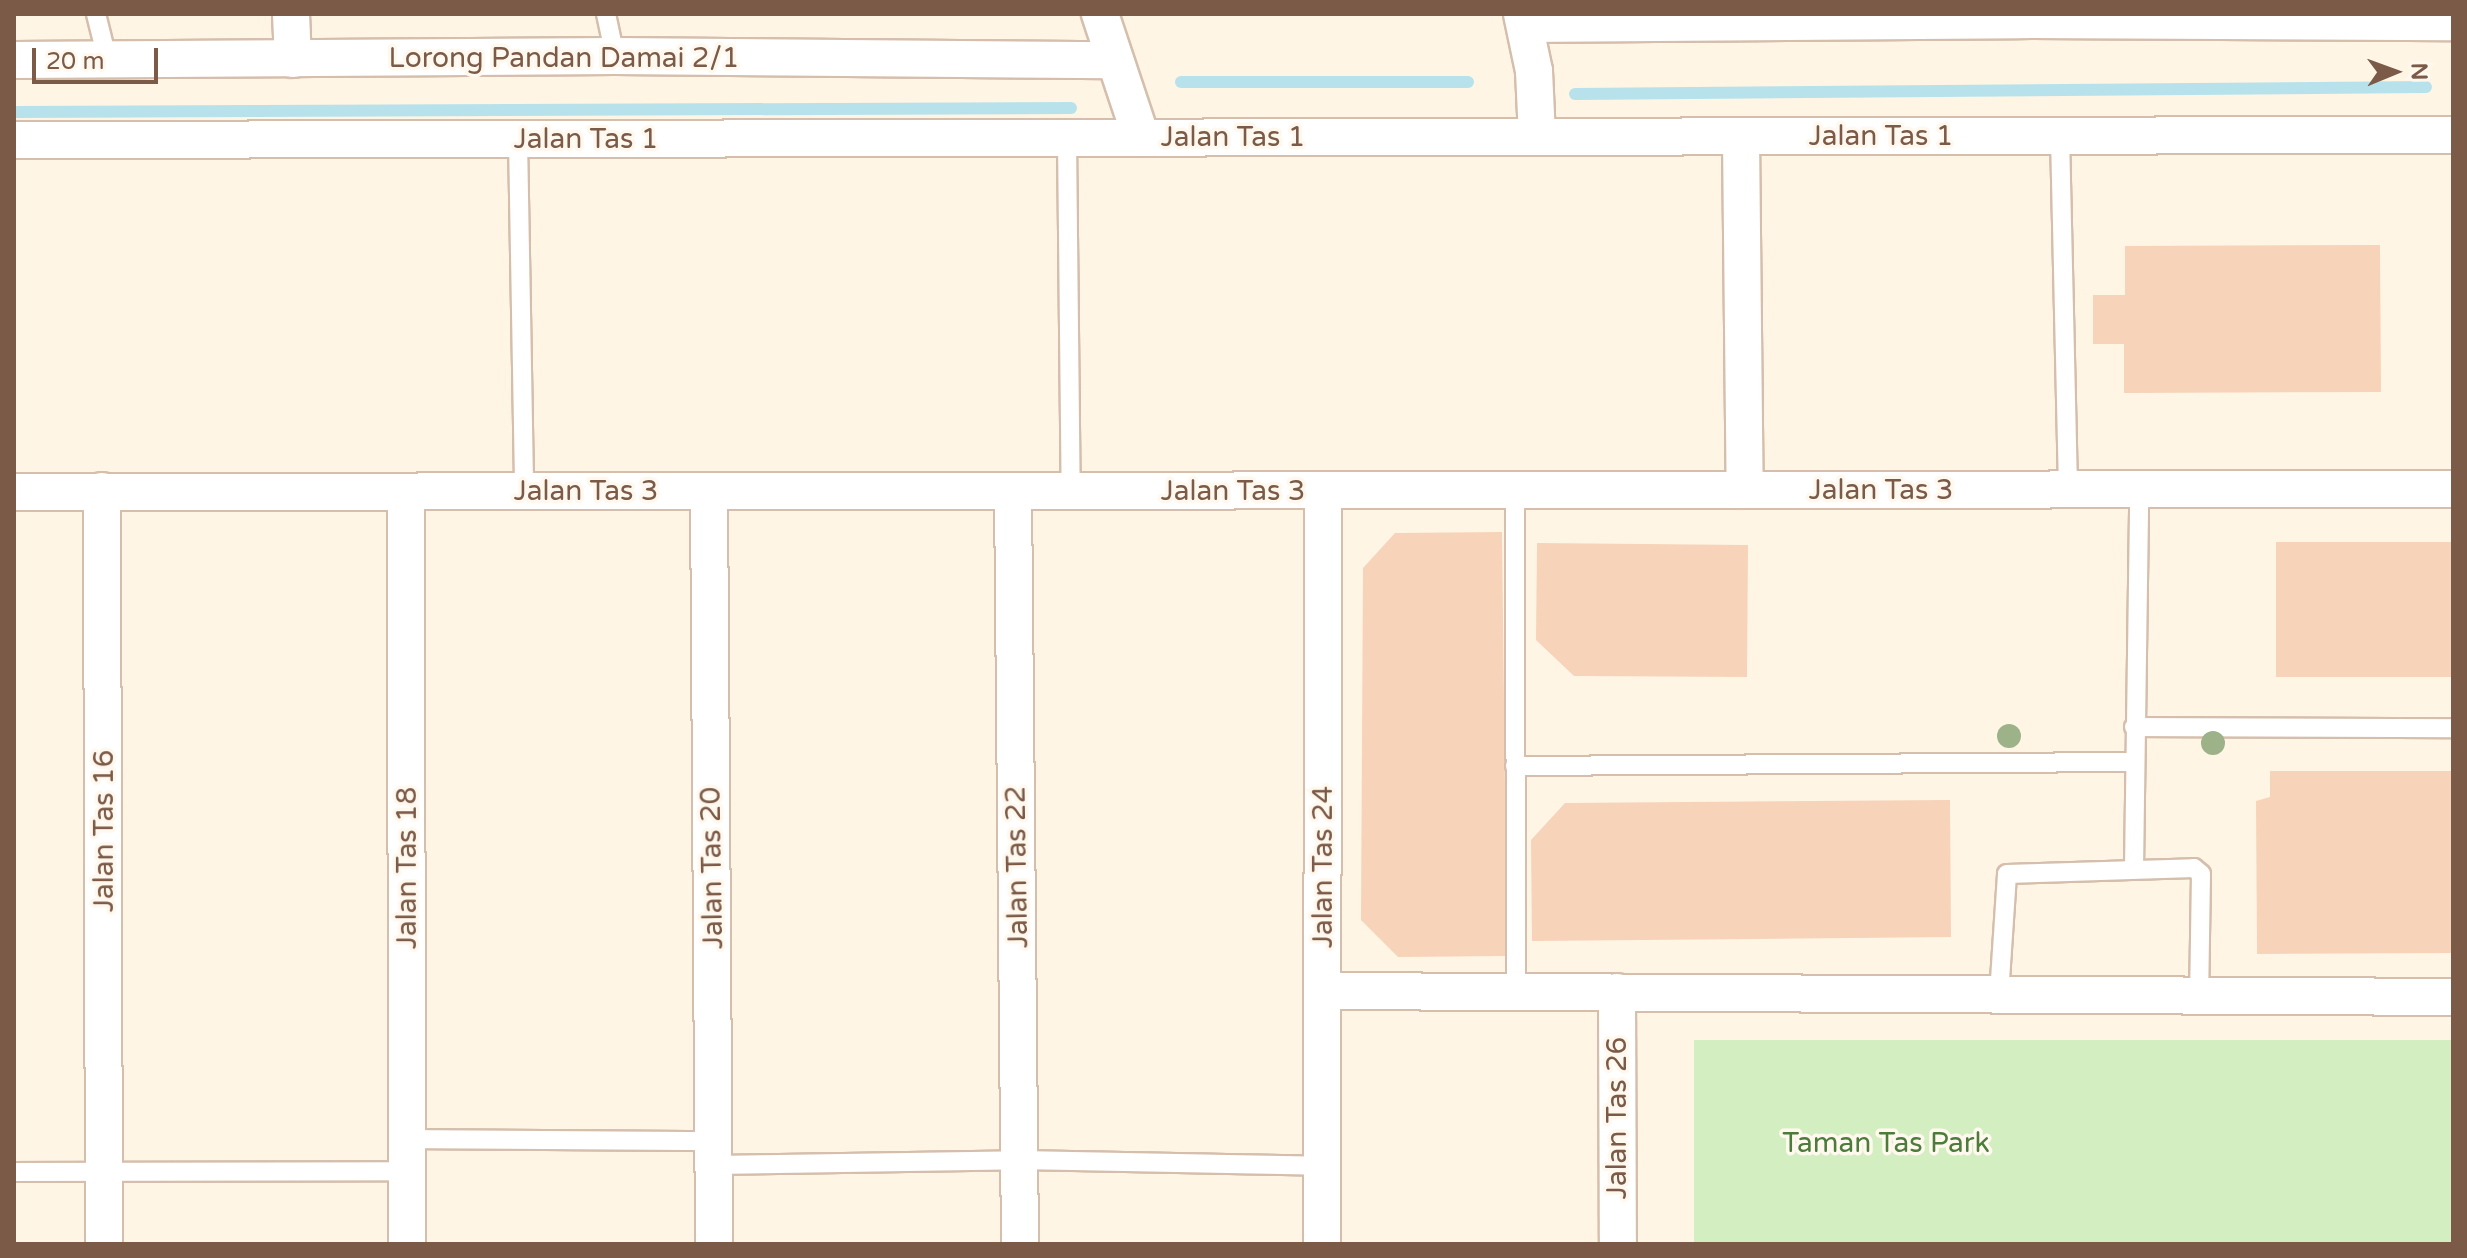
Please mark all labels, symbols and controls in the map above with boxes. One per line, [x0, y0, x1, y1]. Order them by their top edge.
scale bar [36, 32, 162, 82]
north arrow [2355, 32, 2435, 112]
street label: Lorong Pandan Damai 2/1 [389, 41, 739, 75]
text: 20 m [46, 47, 104, 76]
text: N [2406, 63, 2432, 81]
street label: Jalan Tas 1 [1809, 119, 1953, 153]
street label: Jalan Tas 1 [1161, 120, 1305, 154]
street label: Jalan Tas 1 [514, 122, 658, 156]
street label: Jalan Tas 3 [1809, 473, 1953, 507]
street label: Jalan Tas 3 [514, 474, 658, 508]
street label: Jalan Tas 3 [1161, 474, 1305, 508]
street label: Jalan Tas 16 [87, 750, 121, 912]
street label: Jalan Tas 22 [999, 786, 1035, 948]
street label: Jalan Tas 24 [1306, 786, 1340, 948]
street label: Jalan Tas 18 [390, 787, 424, 949]
street label: Jalan Tas 20 [694, 787, 730, 949]
street label: Jalan Tas 26 [1600, 1037, 1634, 1199]
park label: Taman Tas Park [1782, 1126, 1990, 1160]

